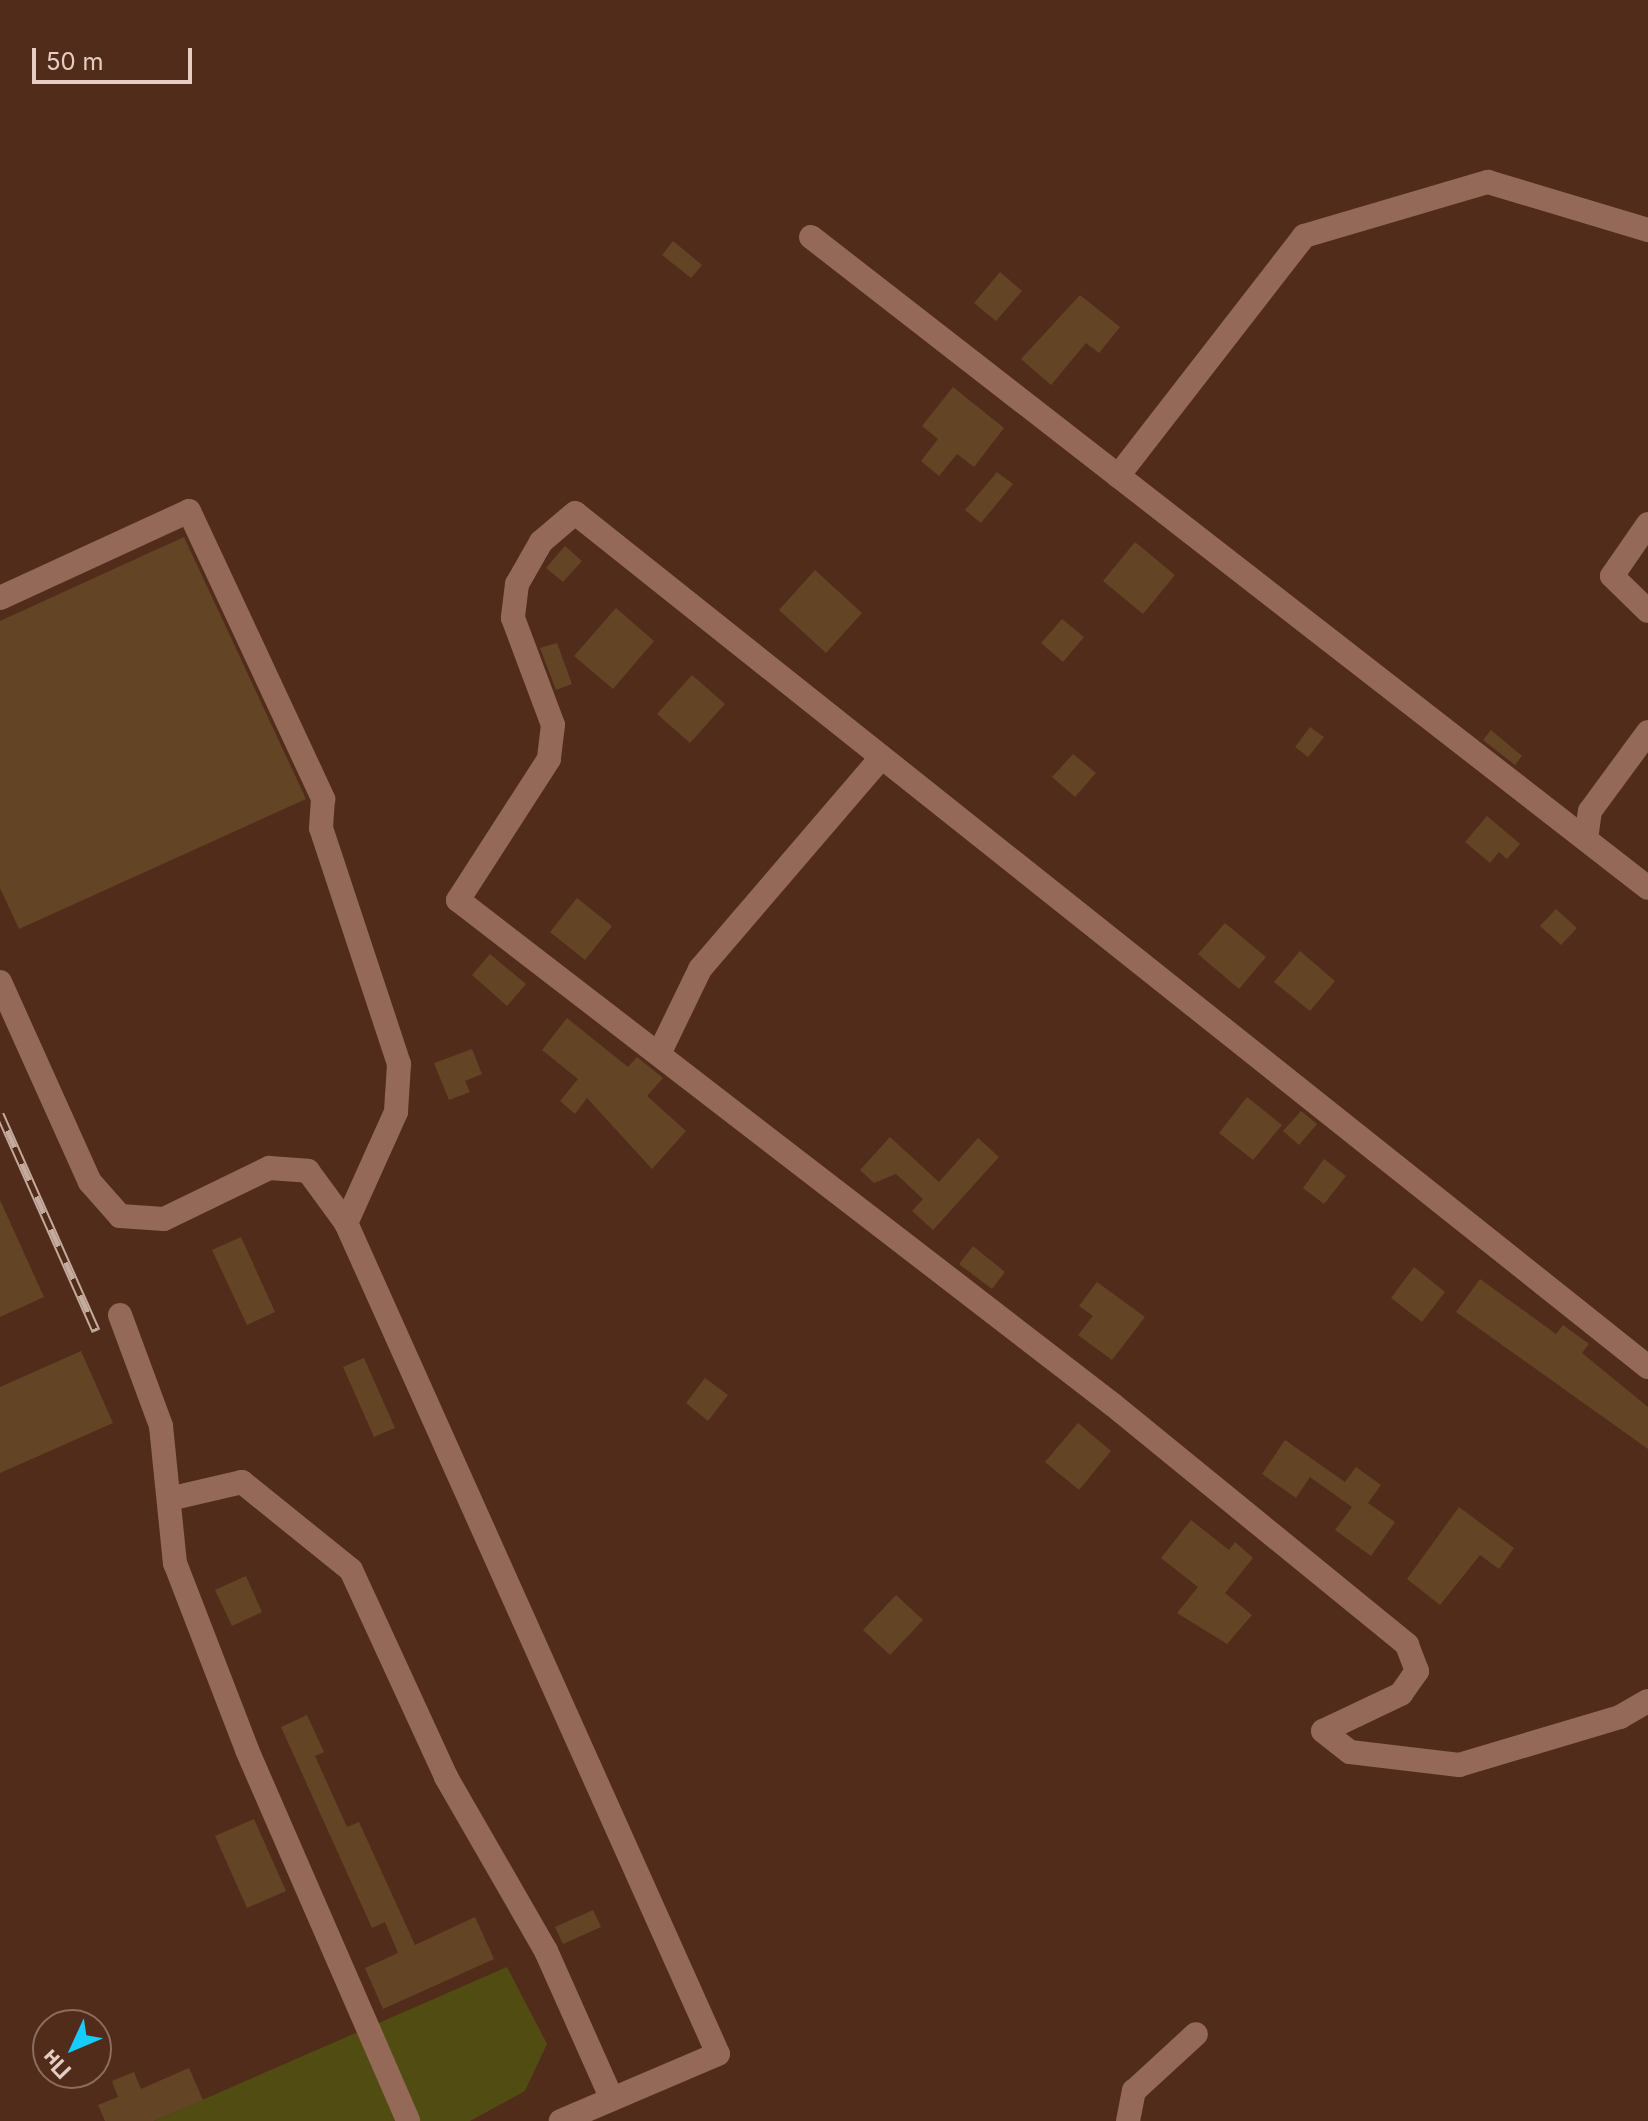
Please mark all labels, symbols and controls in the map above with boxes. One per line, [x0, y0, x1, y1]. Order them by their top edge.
scale bar [36, 32, 196, 82]
text: 50 m [46, 47, 104, 76]
north arrow [32, 2009, 112, 2089]
text: Пн [36, 2044, 76, 2084]

